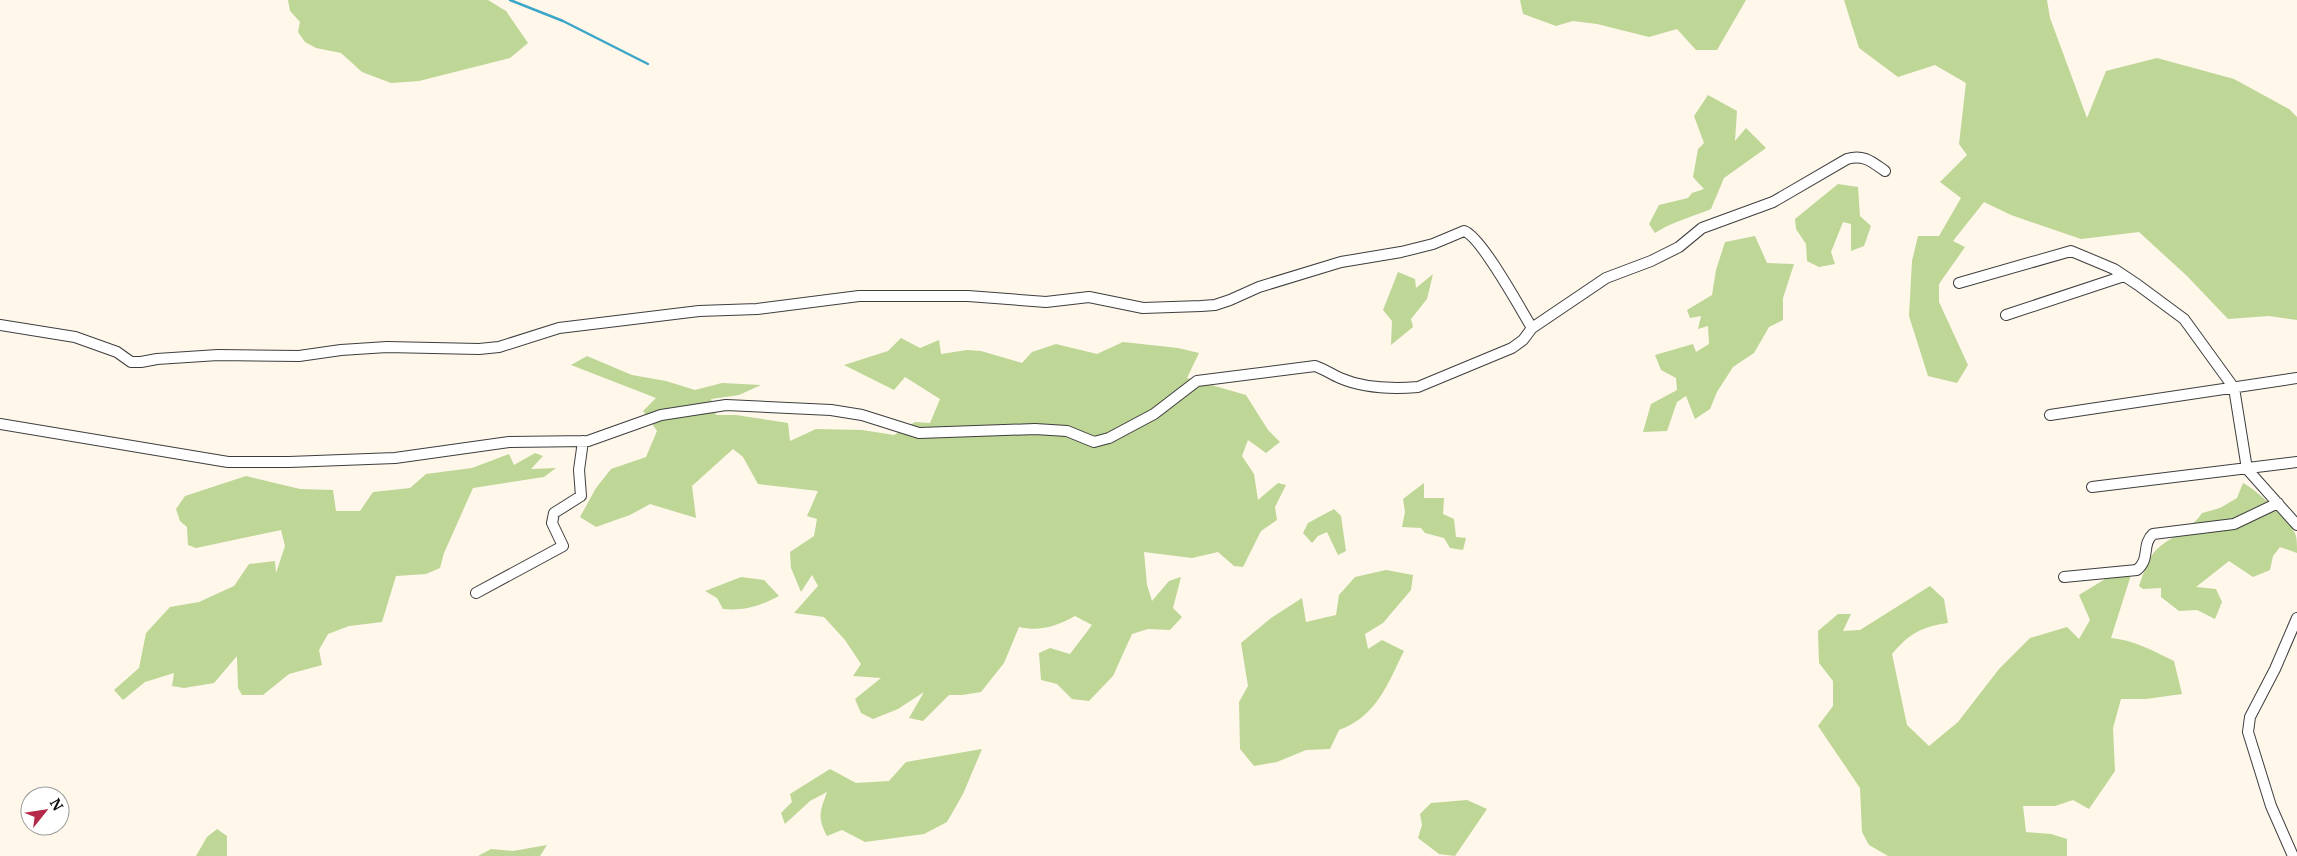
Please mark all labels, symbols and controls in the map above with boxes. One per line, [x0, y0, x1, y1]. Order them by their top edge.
north arrow [20, 786, 70, 836]
text: N [46, 795, 67, 814]

